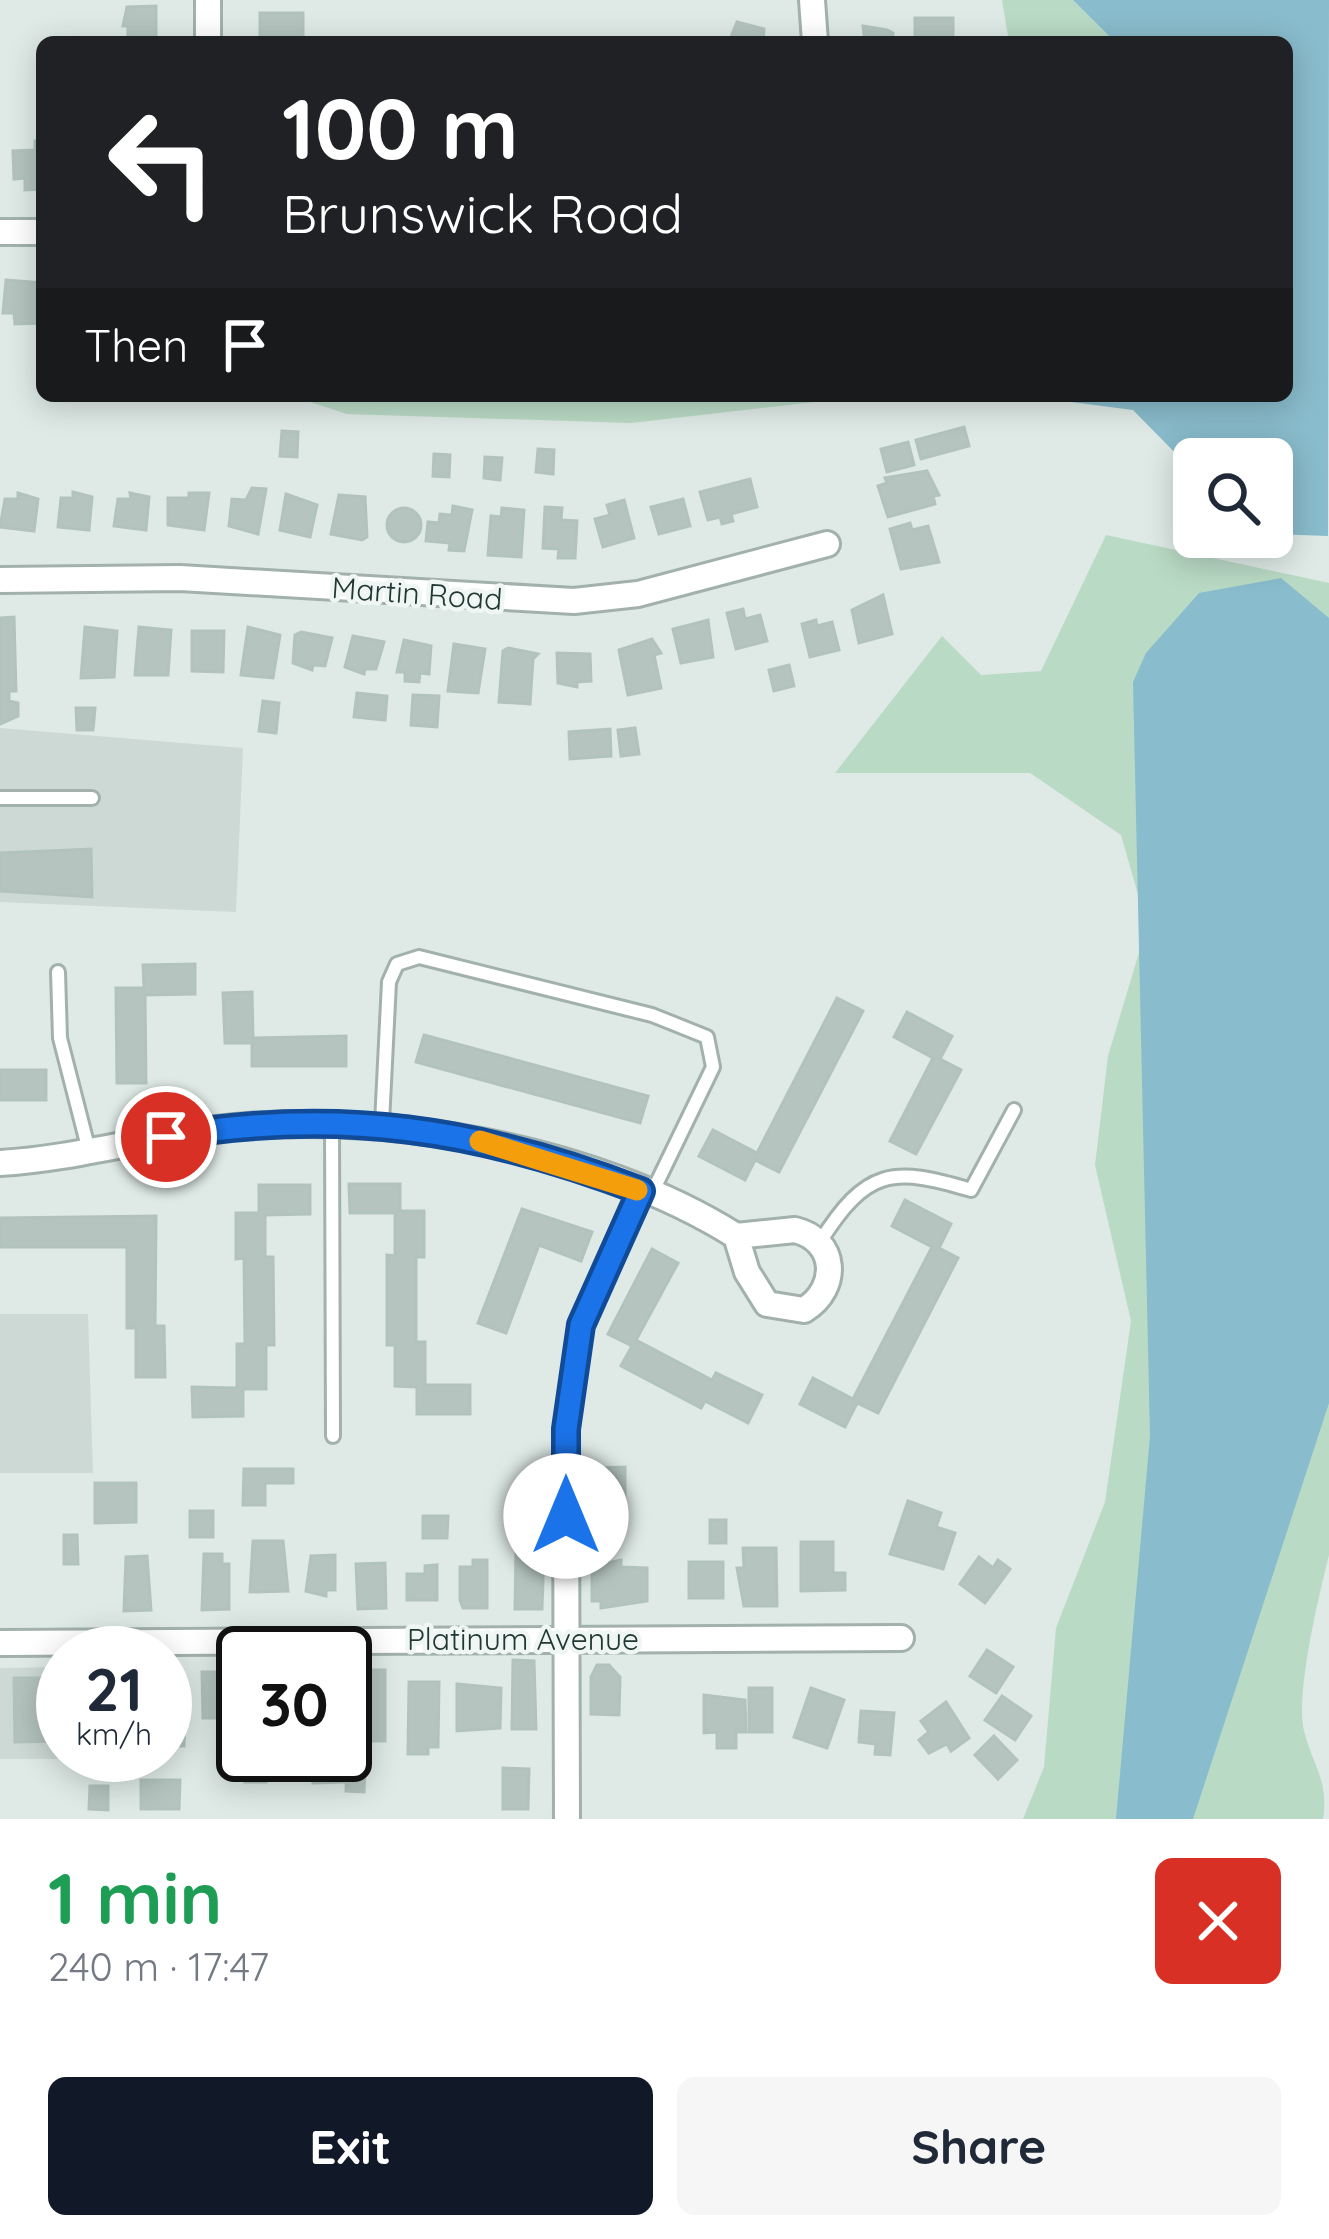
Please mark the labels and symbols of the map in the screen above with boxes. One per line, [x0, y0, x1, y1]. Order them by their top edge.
street label: Martin Road [330, 568, 504, 618]
pin [115, 1086, 217, 1188]
position arrow [503, 1453, 629, 1579]
street label: Platinum Avenue [407, 1620, 639, 1658]
speed limit sign: 30 [216, 1626, 372, 1782]

